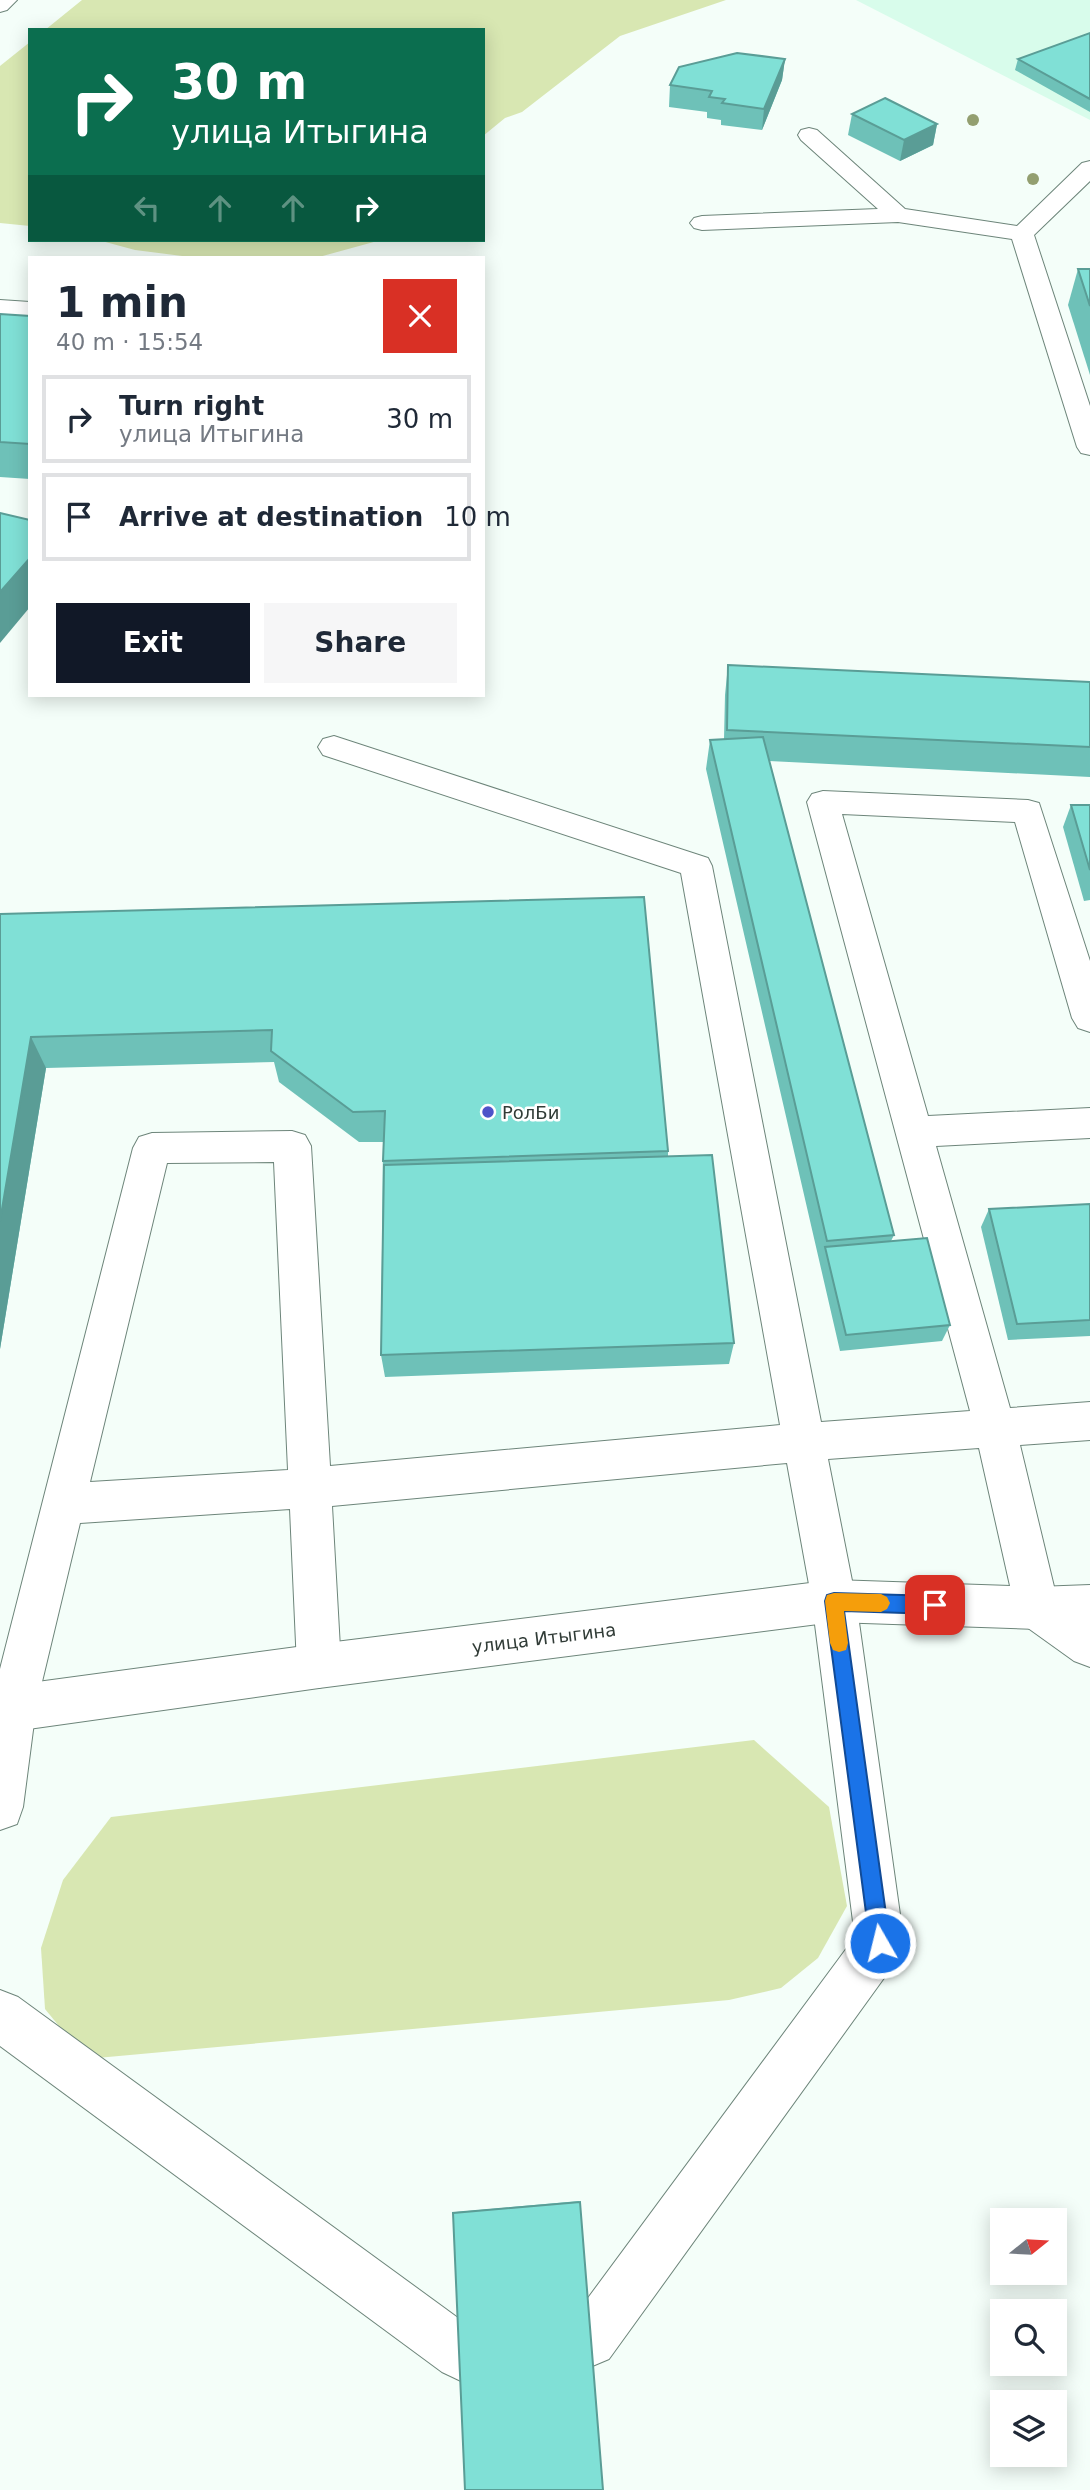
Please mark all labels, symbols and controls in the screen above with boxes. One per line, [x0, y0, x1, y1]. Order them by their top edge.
text: 30 m [171, 54, 307, 111]
icon: right [56, 56, 147, 147]
text: улица Итыгина [171, 113, 429, 151]
icon: left [128, 189, 166, 227]
icon: ahead [201, 189, 239, 227]
icon: ahead [274, 189, 312, 227]
icon: right [347, 189, 385, 227]
text: 1 min [56, 278, 188, 327]
button: close [383, 279, 457, 353]
text: 40 m · 15:54 [56, 329, 203, 355]
text: Turn right [119, 391, 264, 421]
icon: right [60, 400, 98, 438]
text: 30 m [386, 404, 453, 434]
text: улица Итыгина [119, 421, 304, 447]
icon: arrive [60, 498, 98, 536]
text: Arrive at destination [119, 502, 423, 532]
text: 10 m [444, 502, 511, 532]
button: Exit [56, 603, 250, 683]
button: Share [264, 603, 457, 683]
place label: РолБи [502, 1102, 559, 1123]
marker: РолБи [480, 1104, 496, 1120]
pin [905, 1575, 965, 1635]
icon: arrive [916, 1586, 954, 1624]
street label: улица Итыгина [471, 1619, 617, 1657]
position arrow [843, 1906, 917, 1980]
north arrow [990, 2208, 1068, 2286]
map controls [990, 2208, 1067, 2467]
button: search [990, 2299, 1067, 2376]
button: layers [990, 2390, 1067, 2467]

